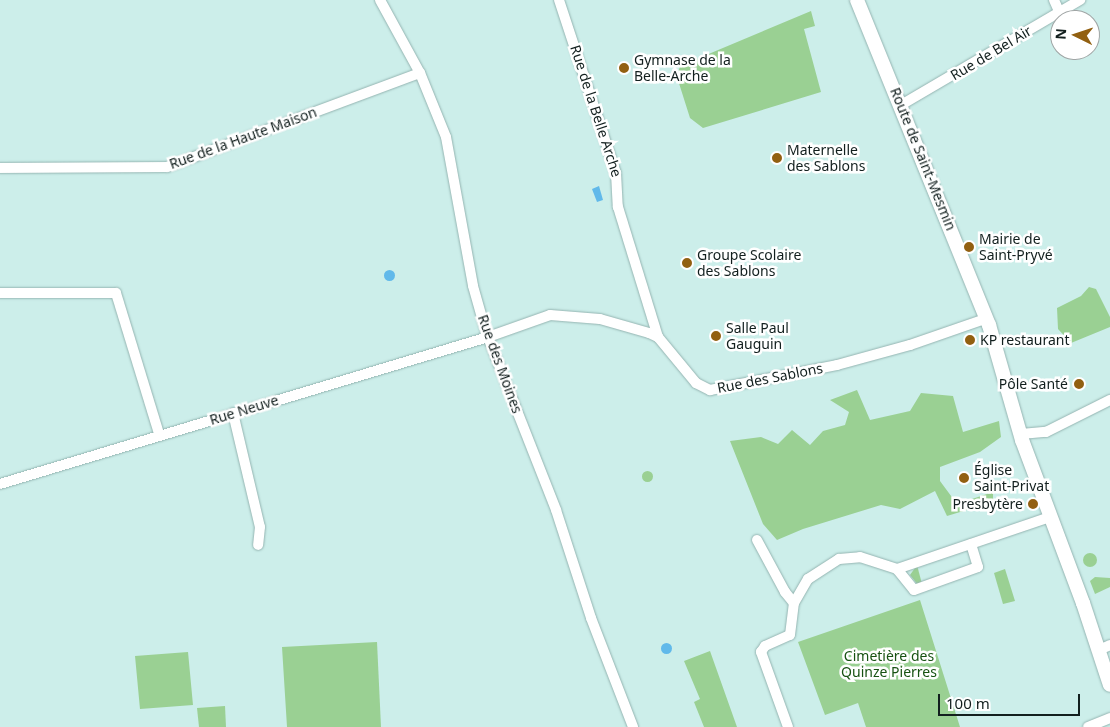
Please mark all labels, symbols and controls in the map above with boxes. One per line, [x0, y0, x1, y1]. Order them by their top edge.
north arrow [1050, 10, 1100, 60]
street label: Rue de Bel Air [947, 22, 1035, 84]
text: N [1051, 28, 1070, 40]
street label: Rue de la Belle Arche [567, 43, 625, 179]
place label: Gymnase de la Belle-Arche [634, 52, 731, 84]
marker: Gymnase de la Belle-Arche [618, 62, 630, 74]
street label: Route de Saint-Mesmin [887, 85, 959, 233]
street label: Rue de la Haute Maison [167, 103, 319, 173]
place label: Maternelle des Sablons [787, 142, 865, 174]
marker: Maternelle des Sablons [771, 152, 783, 164]
place label: Mairie de Saint-Pryvé [979, 231, 1053, 264]
marker: Mairie de Saint-Pryvé [963, 241, 975, 253]
place label: Groupe Scolaire des Sablons [697, 247, 801, 280]
marker: Groupe Scolaire des Sablons [681, 257, 693, 269]
street label: Rue des Moines [474, 312, 526, 416]
place label: Salle Paul Gauguin [726, 320, 789, 352]
marker: Salle Paul Gauguin [710, 330, 722, 342]
place label: KP restaurant [980, 332, 1070, 348]
marker: KP restaurant [964, 334, 976, 346]
street label: Rue des Sablons [716, 360, 824, 396]
place label: Pôle Santé [999, 376, 1068, 392]
marker: Pôle Santé [1072, 377, 1086, 391]
street label: Rue Neuve [208, 392, 280, 428]
place label: Église Saint-Privat [974, 462, 1049, 494]
marker: Église Saint-Privat [958, 472, 970, 484]
place label: Presbytère [953, 496, 1023, 512]
marker: Presbytère [1027, 498, 1039, 510]
park label: Cimetière des Quinze Pierres [841, 648, 937, 680]
scale bar [940, 684, 1082, 716]
text: 100 m [946, 693, 990, 713]

